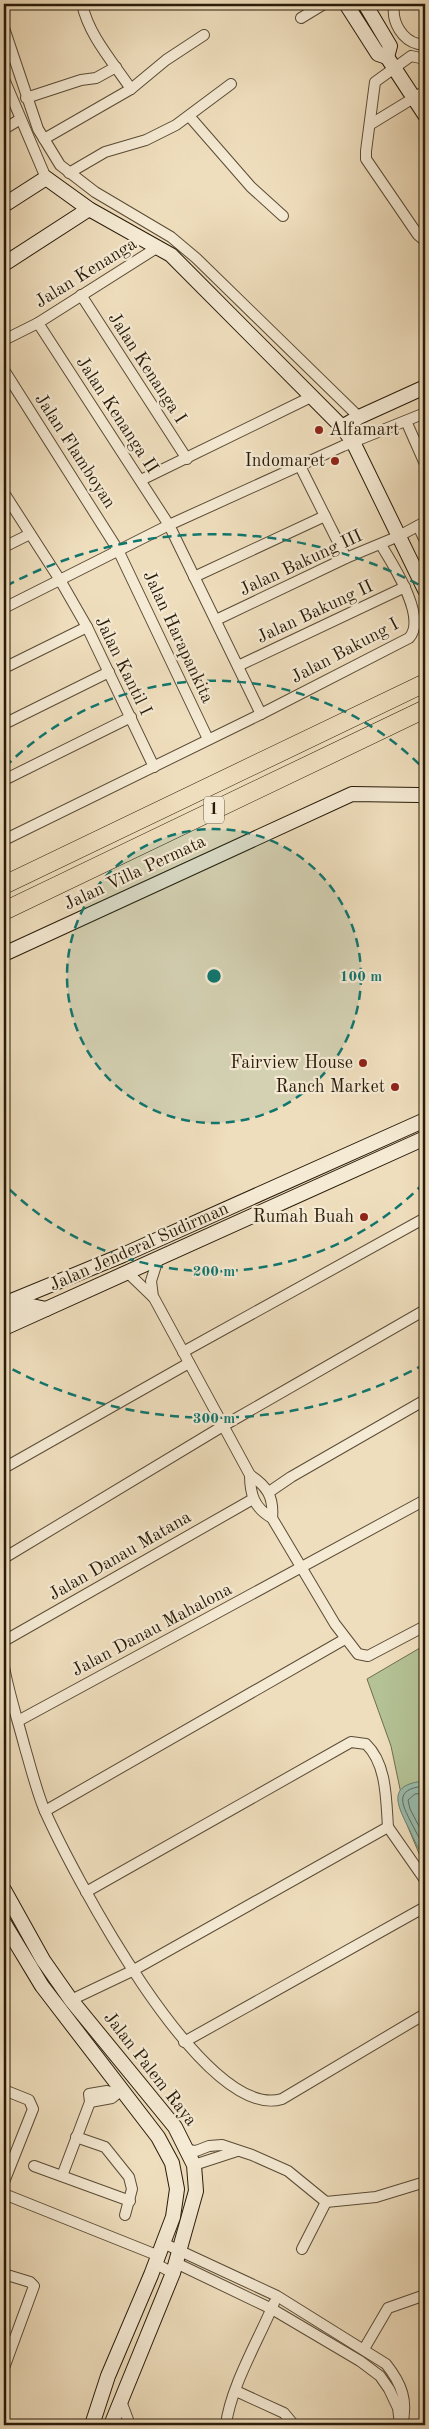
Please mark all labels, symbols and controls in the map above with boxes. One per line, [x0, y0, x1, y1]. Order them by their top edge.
street label: Jalan Kenanga [32, 235, 140, 311]
street label: Jalan Kenanga I [105, 309, 189, 427]
street label: Jalan Kenanga II [73, 353, 161, 477]
street label: Jalan Flamboyan [31, 390, 119, 512]
place label: Alfamart [329, 421, 399, 439]
marker: Alfamart [313, 424, 325, 436]
place label: Indomaret [245, 452, 325, 470]
marker: Indomaret [329, 455, 341, 467]
street label: Jalan Bakung III [237, 527, 365, 599]
street label: Jalan Harapankita [139, 568, 217, 706]
street label: Jalan Bakung II [254, 577, 376, 647]
street label: Jalan Kantil I [91, 614, 155, 718]
street label: Jalan Bakung I [288, 615, 402, 687]
road number: 1 [204, 796, 224, 824]
street label: Jalan Villa Permata [61, 832, 209, 914]
centre of rings [205, 967, 223, 985]
text: 100 m [340, 970, 382, 985]
place label: Fairview House [230, 1054, 353, 1072]
marker: Fairview House [357, 1057, 369, 1069]
place label: Ranch Market [276, 1078, 385, 1096]
marker: Ranch Market [389, 1081, 401, 1093]
street label: Jalan Jenderal Sudirman [47, 1199, 232, 1295]
place label: Rumah Buah [253, 1208, 354, 1226]
marker: Rumah Buah [358, 1211, 370, 1223]
text: 200 m [193, 1265, 235, 1280]
text: 300 m [193, 1412, 235, 1427]
street label: Jalan Danau Matana [46, 1508, 194, 1604]
street label: Jalan Danau Mahalona [69, 1580, 235, 1680]
street label: Jalan Palem Raya [100, 2009, 200, 2129]

